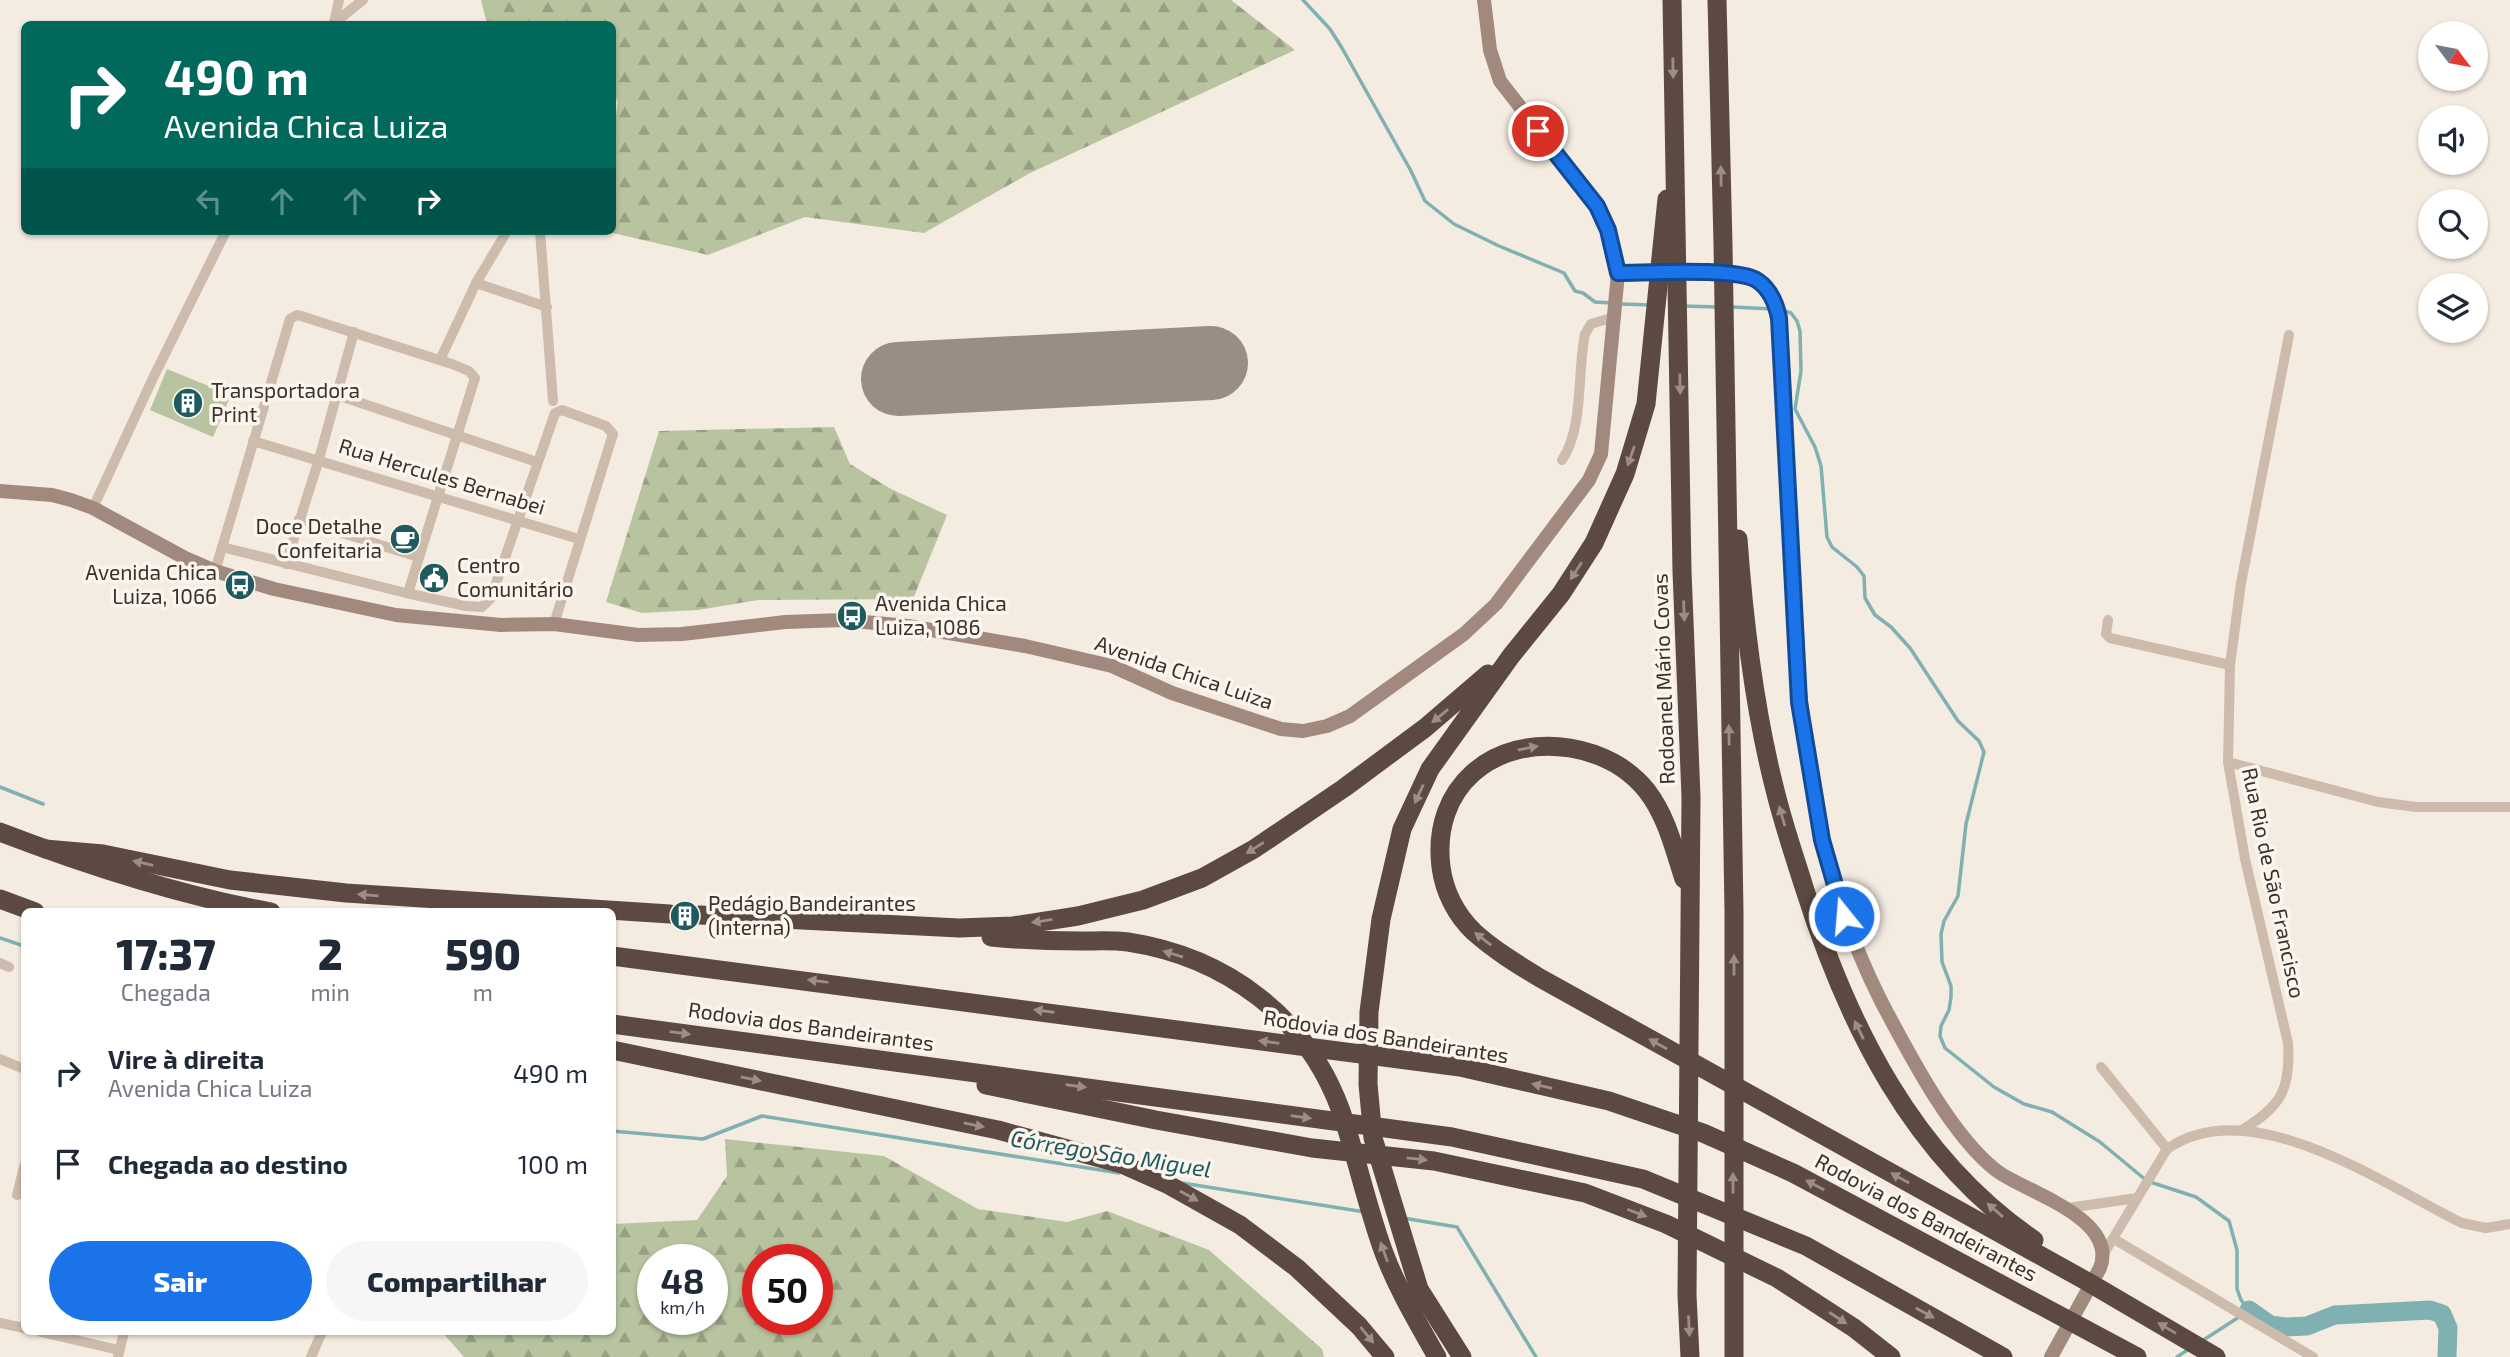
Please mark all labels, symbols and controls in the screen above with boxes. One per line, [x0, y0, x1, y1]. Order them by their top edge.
north arrow [2418, 21, 2488, 91]
map controls [2418, 21, 2488, 343]
text: 490 m [164, 46, 309, 105]
icon: right [49, 49, 140, 140]
one-way arrow [1668, 57, 1679, 79]
pin [1508, 101, 1568, 161]
button: sound [2418, 105, 2488, 175]
text: Avenida Chica Luiza [164, 106, 448, 144]
icon: arrive [1519, 112, 1557, 150]
one-way arrow [1715, 165, 1726, 187]
icon: left [190, 182, 228, 220]
icon: ahead [263, 182, 301, 220]
icon: ahead [336, 182, 374, 220]
icon: right [409, 182, 447, 220]
button: search [2418, 189, 2488, 259]
button: layers [2418, 273, 2488, 343]
one-way arrow [1674, 373, 1685, 395]
place label: Transportadora Print [211, 377, 360, 426]
building icon: Transportadora Print [171, 386, 205, 420]
street label: Rua Hercules Bernabei [336, 432, 549, 519]
one-way arrow [1625, 445, 1636, 466]
place label: Doce Detalhe Confeitaria [256, 513, 382, 562]
cafe icon: Doce Detalhe Confeitaria [388, 522, 422, 556]
place label: Centro Comunitário [457, 552, 574, 601]
place label: Avenida Chica Luiza, 1066 [85, 559, 217, 608]
public building icon: Centro Comunitário [417, 561, 451, 595]
one-way arrow [1570, 561, 1583, 580]
bus stop icon: Avenida Chica Luiza, 1066 [223, 568, 257, 602]
street label: Rodoanel Mário Covas [1646, 573, 1679, 785]
place label: Avenida Chica Luiza, 1086 [875, 590, 1007, 639]
bus stop icon: Avenida Chica Luiza, 1086 [835, 599, 869, 633]
one-way arrow [1678, 601, 1689, 623]
street label: Avenida Chica Luiza [1092, 629, 1277, 714]
one-way arrow [1431, 708, 1448, 723]
one-way arrow [1723, 723, 1735, 745]
one-way arrow [1517, 742, 1539, 753]
street label: Rua Rio de São Francisco [2238, 765, 2311, 1000]
one-way arrow [1413, 784, 1424, 804]
one-way arrow [1776, 806, 1786, 827]
one-way arrow [1245, 841, 1264, 854]
one-way arrow [132, 857, 154, 868]
position arrow [1807, 879, 1881, 953]
one-way arrow [357, 889, 379, 900]
place label: Pedágio Bandeirantes (Interna) [708, 890, 916, 939]
building icon: Pedágio Bandeirantes (Interna) [668, 899, 702, 933]
one-way arrow [1031, 916, 1053, 927]
text: 17:37 [116, 928, 215, 978]
text: 2 [318, 928, 343, 978]
text: 590 [445, 928, 521, 978]
one-way arrow [1475, 932, 1493, 947]
one-way arrow [1162, 948, 1183, 958]
one-way arrow [1728, 954, 1740, 976]
one-way arrow [807, 976, 829, 987]
text: Chegada [121, 978, 211, 1006]
text: min [311, 978, 350, 1006]
text: m [473, 978, 493, 1006]
street label: Rodovia dos Bandeirantes [687, 996, 936, 1055]
street label: Rodovia dos Bandeirantes [1262, 1004, 1511, 1067]
one-way arrow [1033, 1006, 1055, 1017]
one-way arrow [1854, 1020, 1865, 1040]
one-way arrow [669, 1027, 691, 1038]
one-way arrow [1258, 1036, 1280, 1047]
one-way arrow [1648, 1038, 1668, 1050]
text: Vire à direita [108, 1043, 264, 1074]
icon: right [49, 1054, 87, 1092]
text: 490 m [513, 1057, 588, 1088]
one-way arrow [740, 1073, 762, 1084]
text: Avenida Chica Luiza [108, 1074, 312, 1102]
one-way arrow [1531, 1080, 1553, 1091]
one-way arrow [1065, 1081, 1087, 1092]
one-way arrow [1290, 1111, 1312, 1122]
one-way arrow [963, 1120, 985, 1131]
water label: Córrego São Miguel [1009, 1123, 1214, 1183]
icon: arrive [49, 1145, 87, 1183]
street label: Rodovia dos Bandeirantes [1811, 1147, 2042, 1286]
text: Chegada ao destino [108, 1148, 348, 1179]
text: 100 m [518, 1148, 588, 1179]
one-way arrow [1406, 1154, 1428, 1165]
one-way arrow [1727, 1171, 1739, 1193]
one-way arrow [1890, 1172, 1910, 1184]
one-way arrow [1805, 1179, 1825, 1191]
one-way arrow [1179, 1190, 1199, 1202]
one-way arrow [1986, 1202, 2004, 1218]
one-way arrow [1627, 1208, 1648, 1219]
button: Sair [49, 1241, 312, 1321]
button: Compartilhar [326, 1241, 588, 1321]
one-way arrow [1379, 1242, 1390, 1263]
speed limit sign: 50 [742, 1244, 833, 1335]
text: 48 [660, 1259, 705, 1301]
text: km/h [660, 1296, 705, 1318]
one-way arrow [1915, 1307, 1935, 1319]
one-way arrow [1829, 1311, 1848, 1324]
one-way arrow [1683, 1315, 1694, 1337]
one-way arrow [2158, 1322, 2177, 1335]
one-way arrow [1360, 1326, 1375, 1344]

